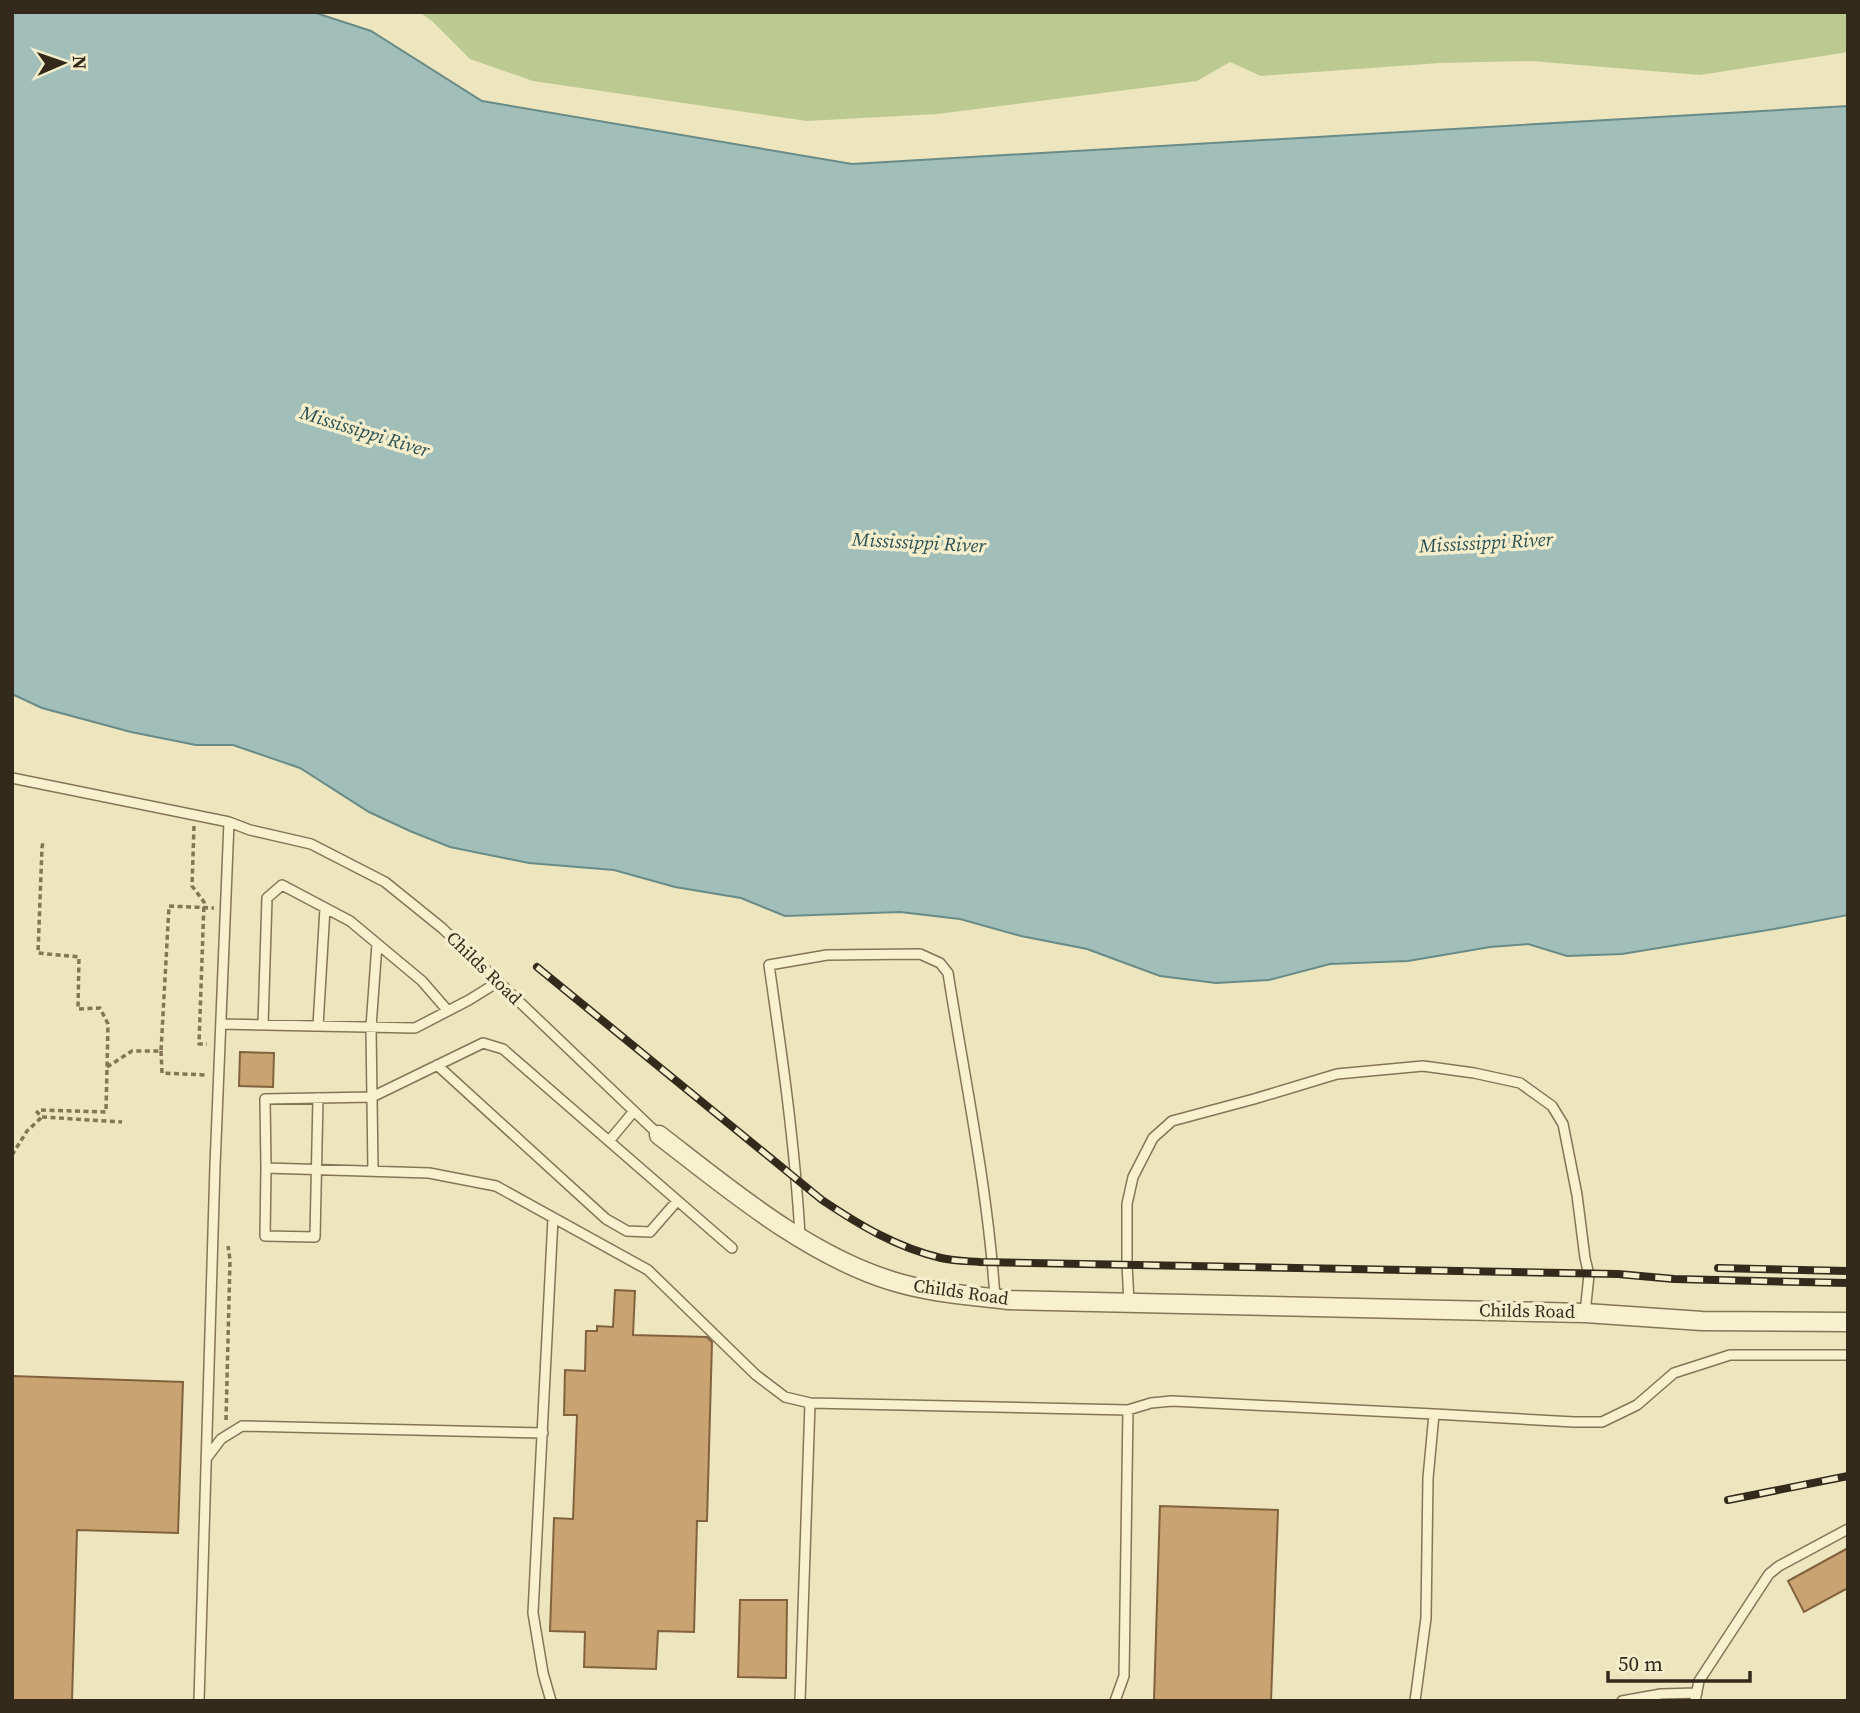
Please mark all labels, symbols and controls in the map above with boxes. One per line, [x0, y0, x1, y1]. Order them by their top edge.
north arrow [28, 28, 98, 98]
text: N [67, 55, 93, 70]
water label: Mississippi River [296, 399, 434, 463]
water label: Mississippi River [850, 525, 988, 559]
water label: Mississippi River [1417, 525, 1555, 559]
street label: Childs Road [441, 925, 528, 1010]
street label: Childs Road [912, 1272, 1010, 1311]
street label: Childs Road [1479, 1297, 1575, 1324]
scale bar [1608, 1640, 1750, 1684]
text: 50 m [1618, 1649, 1663, 1678]

